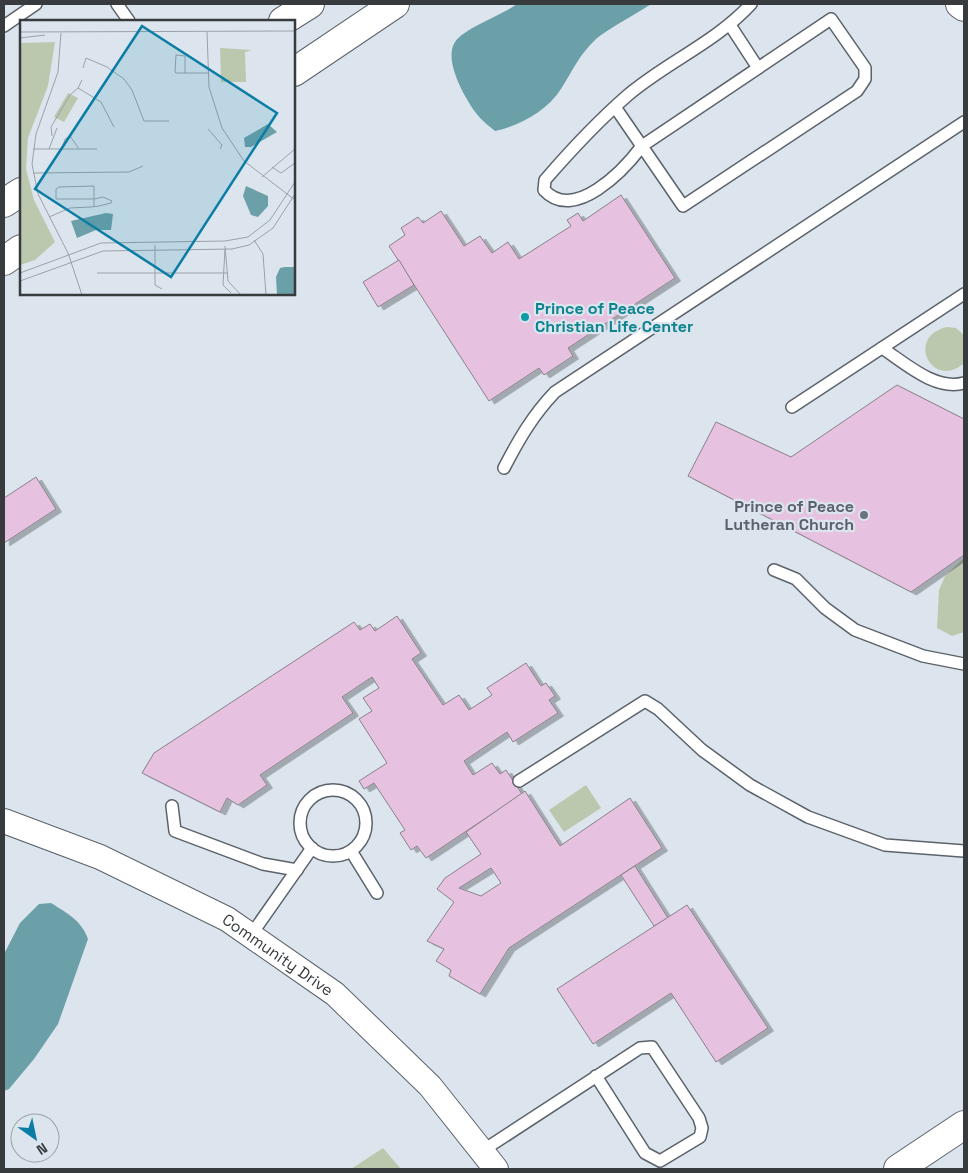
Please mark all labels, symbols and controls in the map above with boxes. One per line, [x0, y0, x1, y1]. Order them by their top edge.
inset map [20, 20, 295, 295]
place label: Prince of Peace Christian Life Center [535, 298, 693, 337]
marker: Prince of Peace Christian Life Center [519, 311, 531, 323]
place label: Prince of Peace Lutheran Church [725, 496, 854, 535]
marker: Prince of Peace Lutheran Church [858, 509, 870, 521]
street label: Community Drive [218, 909, 338, 1000]
north arrow [10, 1113, 60, 1163]
text: N [33, 1139, 51, 1159]

